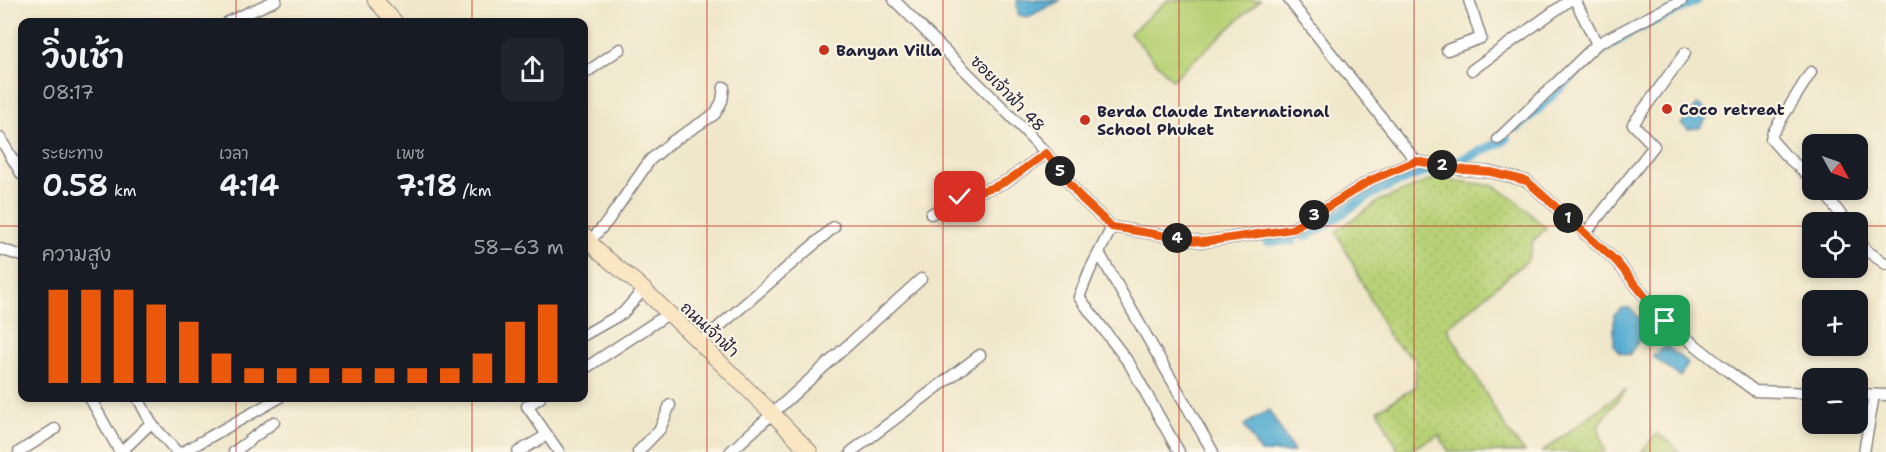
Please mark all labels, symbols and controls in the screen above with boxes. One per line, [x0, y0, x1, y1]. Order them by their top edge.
text: วิ่งเช้า [42, 34, 124, 79]
button: share [501, 38, 564, 101]
place label: Banyan Villa [836, 40, 942, 61]
marker: Banyan Villa [817, 43, 831, 57]
street label: ซอยเจ้าฟ้า 48 [966, 51, 1049, 136]
text: 08:17 [42, 79, 94, 105]
place label: Coco retreat [1679, 99, 1785, 120]
place label: Berda Claude International School Phuket [1097, 101, 1330, 140]
marker: Coco retreat [1660, 102, 1674, 116]
marker: Berda Claude International School Phuket [1078, 113, 1092, 127]
north arrow [1802, 134, 1868, 200]
map controls [1802, 134, 1868, 434]
text: ระยะทาง [42, 143, 103, 164]
text: เวลา [219, 143, 249, 164]
text: เพซ [396, 143, 425, 164]
pin: 2 [1427, 150, 1457, 180]
text: 2 [1436, 154, 1448, 175]
pin: 5 [1045, 156, 1075, 186]
text: 5 [1055, 160, 1065, 181]
text: 0.58 [42, 165, 108, 206]
text: 4:14 [219, 165, 280, 206]
text: 7:18 [396, 165, 457, 206]
pin [934, 171, 985, 222]
text: km [108, 180, 137, 201]
text: /km [457, 180, 491, 201]
icon: check [943, 180, 976, 213]
pin: 3 [1299, 200, 1329, 230]
pin: 1 [1553, 203, 1583, 233]
text: 3 [1308, 204, 1320, 225]
text: 1 [1564, 207, 1572, 228]
button: locate [1802, 212, 1868, 278]
pin: 4 [1162, 223, 1192, 253]
text: 4 [1171, 227, 1183, 248]
text: 58–63 m [473, 234, 564, 260]
text: ความสูง [42, 241, 111, 267]
button: + [1802, 290, 1868, 356]
pin [1639, 295, 1690, 346]
street label: ถนนเจ้าฟ้า [676, 297, 743, 362]
icon: arrive [1648, 304, 1681, 337]
button: − [1802, 368, 1868, 434]

